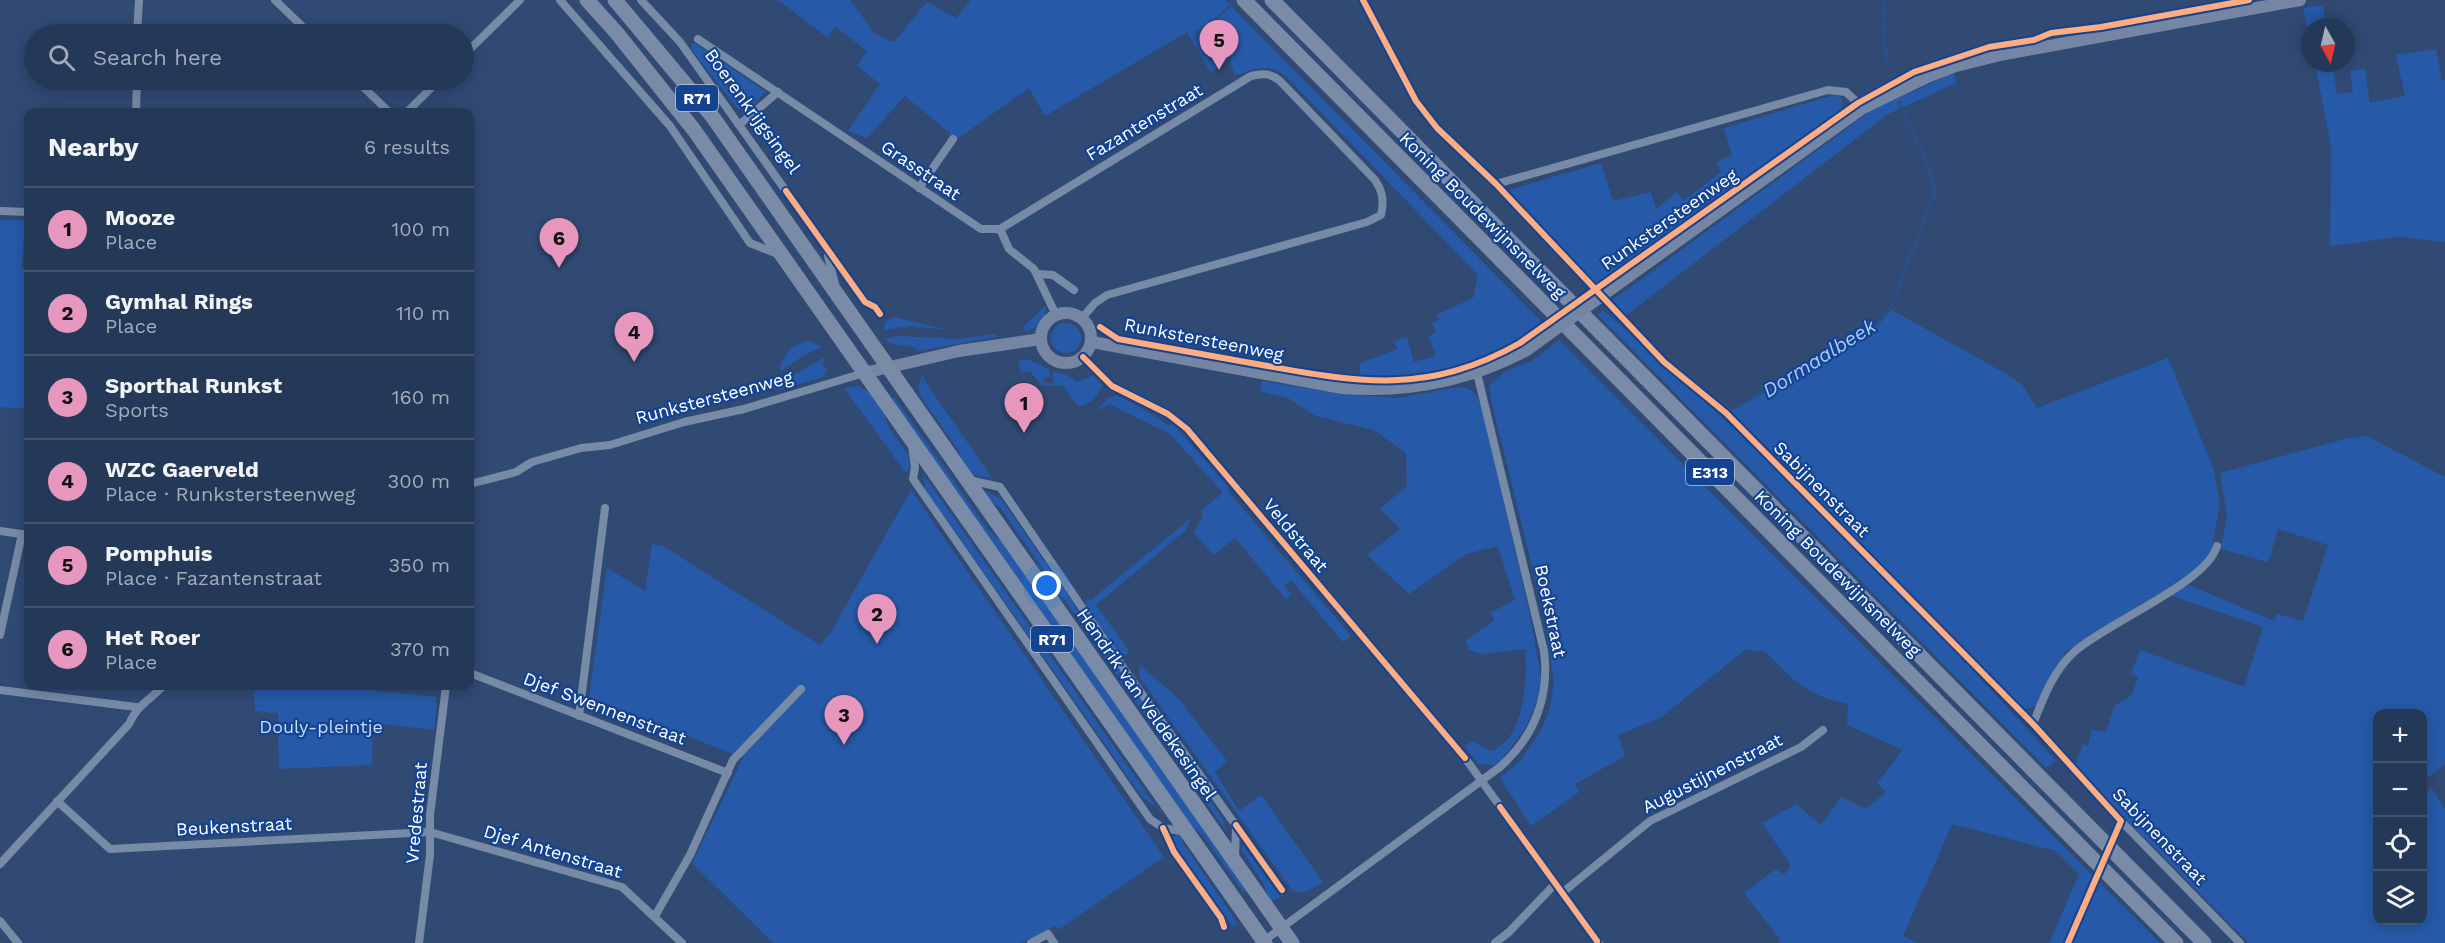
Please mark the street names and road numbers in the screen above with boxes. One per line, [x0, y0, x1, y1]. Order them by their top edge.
street label: Boerenkrijgsingel [701, 45, 806, 178]
street label: Fazantenstraat [1082, 79, 1206, 165]
road number: R71 [676, 85, 718, 111]
street label: Koning Boudewijnsnelweg [1396, 128, 1571, 303]
street label: Grasstraat [877, 136, 965, 205]
street label: Runkstersteenweg [1597, 164, 1742, 274]
street label: Runkstersteenweg [1123, 313, 1286, 365]
street label: Runkstersteenweg [633, 366, 795, 428]
street label: Sabijnenstraat [1770, 437, 1875, 542]
road number: E313 [1686, 459, 1734, 485]
street label: Koning Boudewijnsnelweg [1751, 486, 1926, 661]
street label: Veldstraat [1259, 494, 1333, 576]
street label: Boekstraat [1531, 563, 1571, 660]
street label: Hendrik van Veldekesingel [1073, 604, 1222, 804]
road number: R71 [1031, 626, 1073, 652]
street label: Djef Swennenstraat [521, 667, 690, 749]
street label: Augustijnenstraat [1638, 728, 1786, 817]
street label: Vredestraat [401, 761, 431, 865]
street label: Sabijnenstraat [2108, 783, 2212, 889]
street label: Beukenstraat [175, 812, 293, 840]
street label: Djef Antenstraat [481, 820, 625, 882]

